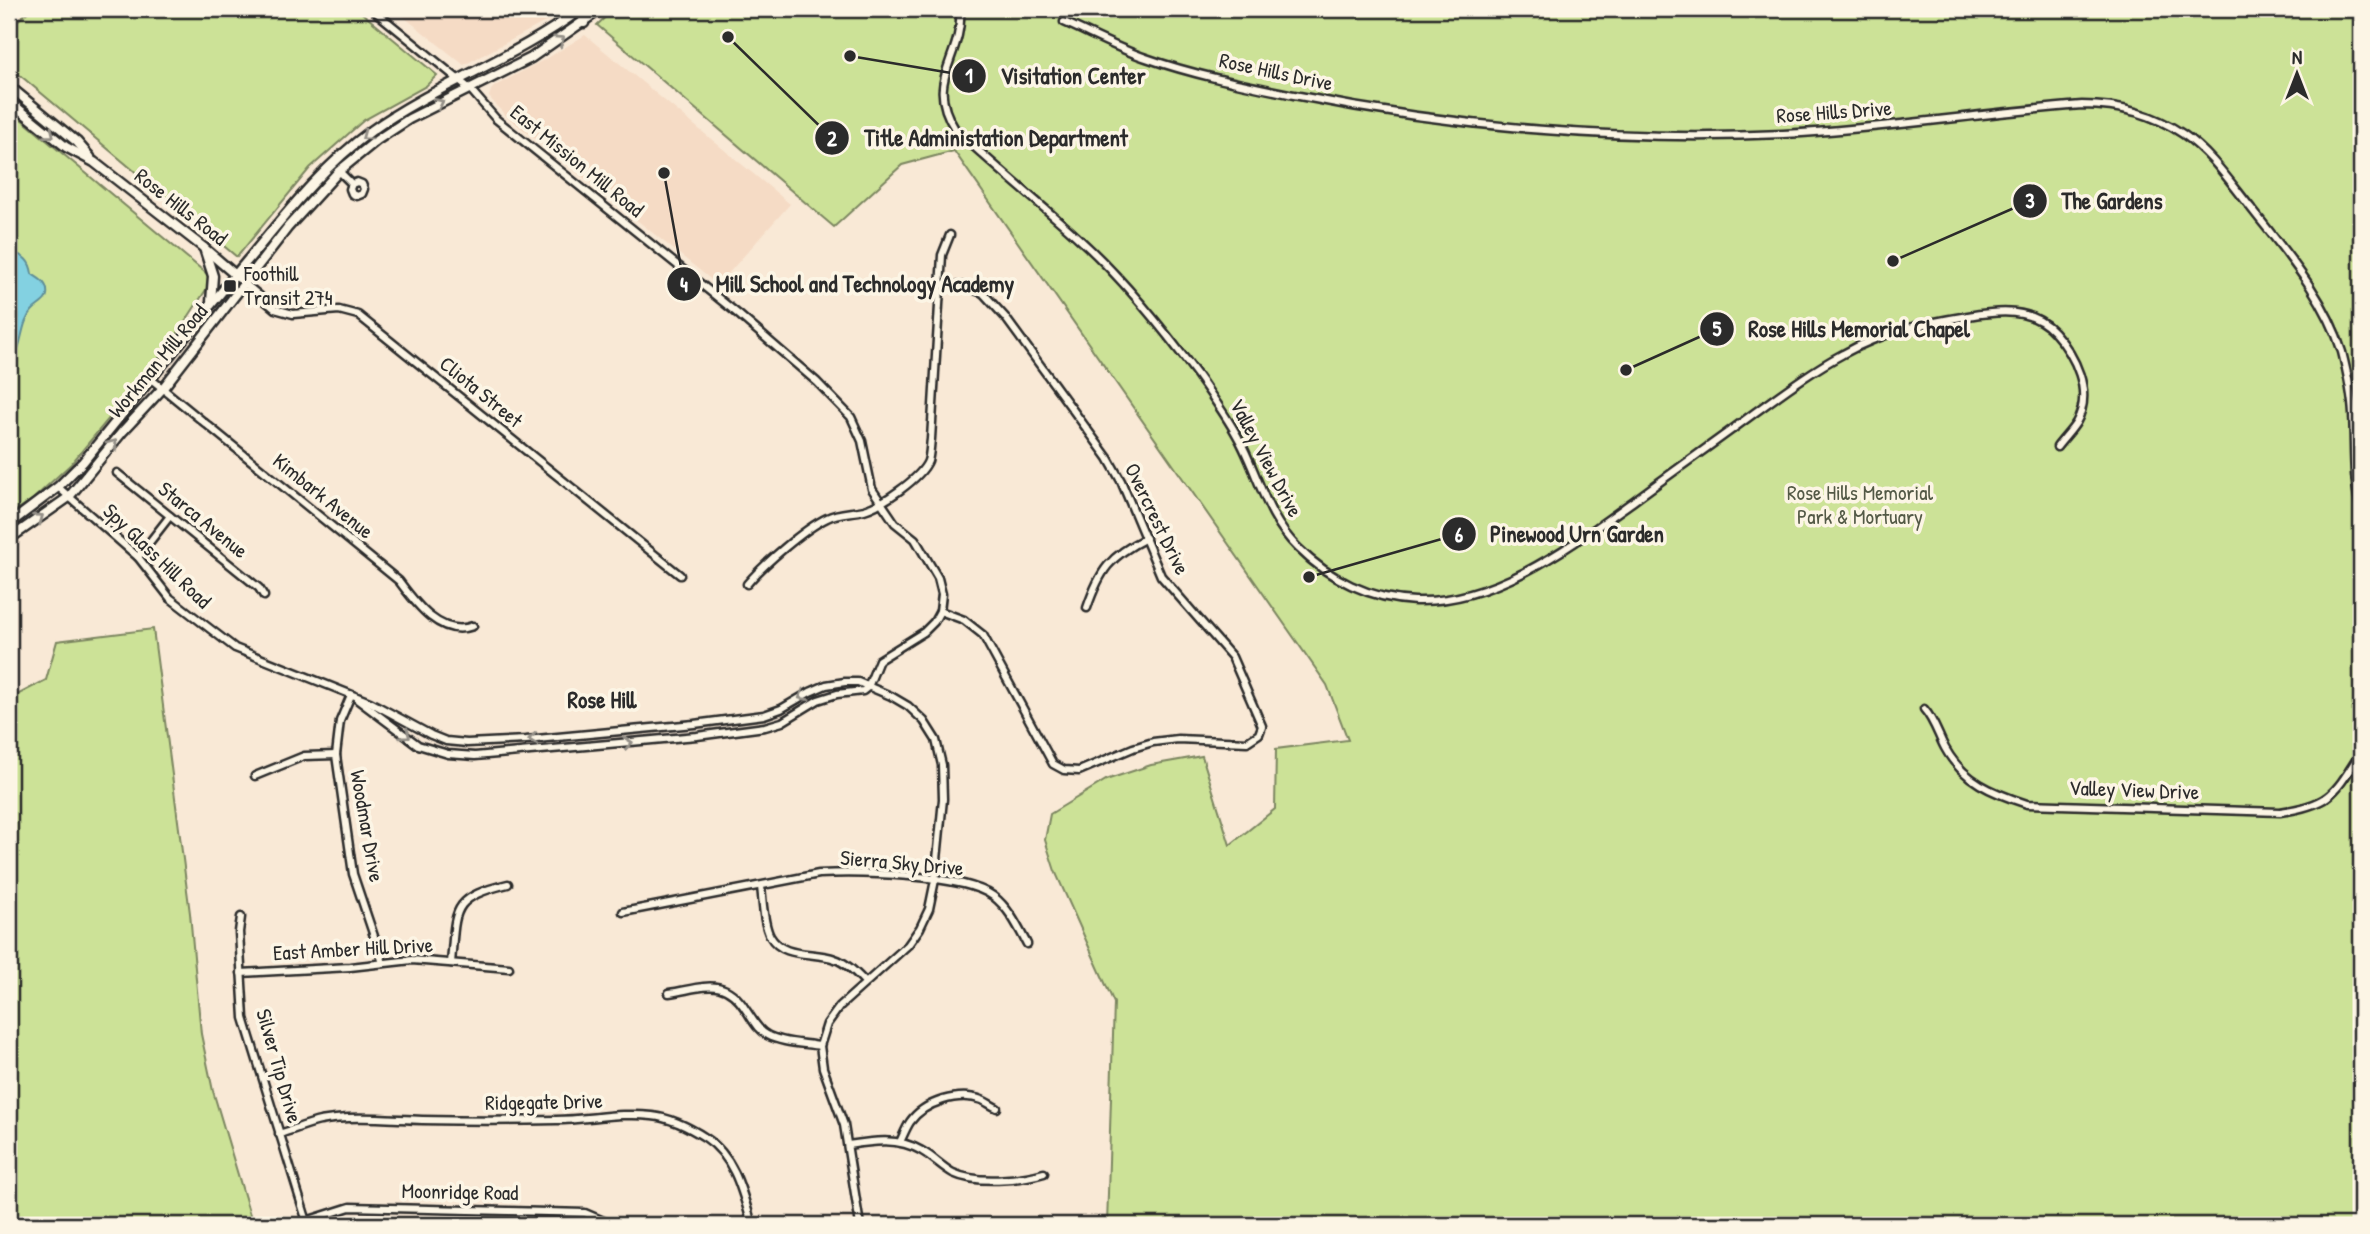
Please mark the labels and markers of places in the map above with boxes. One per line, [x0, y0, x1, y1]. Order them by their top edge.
callout: Visitation Center [951, 54, 1159, 98]
callout: Title Administation Department [815, 116, 1141, 160]
callout: The Gardens [2012, 179, 2177, 223]
place label: Foothill Transit 274 [243, 259, 333, 312]
callout: Mill School and Technology Academy [667, 262, 1028, 306]
marker: Foothill Transit 274 [222, 278, 238, 294]
callout: Rose Hills Memorial Chapel [1699, 307, 1984, 351]
callout: Pinewood Urn Garden [1442, 512, 1678, 556]

